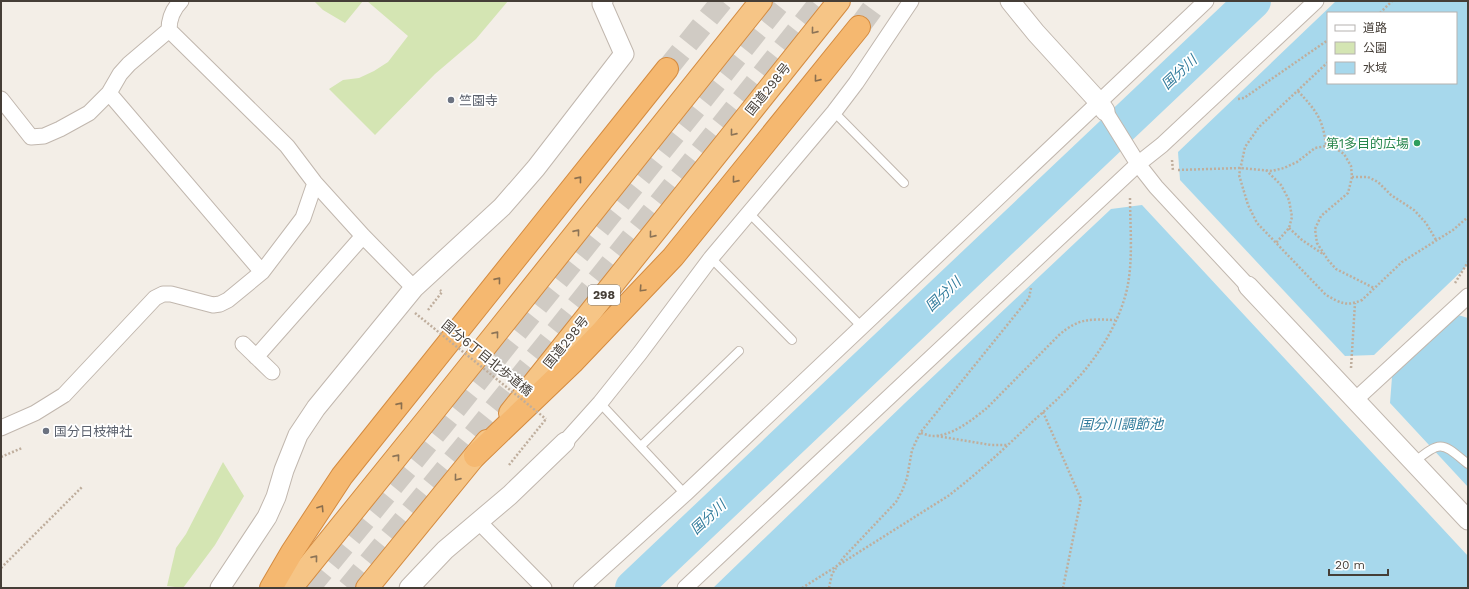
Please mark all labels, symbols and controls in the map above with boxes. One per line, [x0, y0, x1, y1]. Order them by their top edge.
legend [1327, 12, 1457, 84]
text: 道路 [1363, 21, 1387, 35]
one-way arrow [812, 27, 819, 34]
text: 公園 [1363, 41, 1387, 55]
water label: 国分川 [1158, 50, 1201, 92]
street label: 国道298号 [742, 60, 794, 118]
text: 水域 [1363, 61, 1387, 75]
one-way arrow [814, 74, 821, 81]
place label: 竺園寺 [459, 93, 498, 108]
marker: 竺園寺 [446, 95, 456, 105]
one-way arrow [731, 129, 738, 136]
place label: 第1多目的広場 [1326, 136, 1409, 151]
marker: 第1多目的広場 [1412, 138, 1422, 148]
one-way arrow [733, 175, 740, 182]
one-way arrow [574, 176, 581, 183]
one-way arrow [572, 229, 579, 236]
one-way arrow [650, 230, 657, 237]
water label: 国分川 [922, 272, 965, 314]
one-way arrow [493, 278, 500, 285]
road number: 298 [588, 285, 620, 305]
one-way arrow [640, 285, 647, 292]
street label: 国道298号 [540, 313, 592, 371]
street label: 国分6丁目北歩道橋 [439, 317, 535, 399]
one-way arrow [492, 331, 499, 338]
one-way arrow [396, 402, 403, 409]
water label: 国分川調節池 [1079, 416, 1165, 432]
place label: 国分日枝神社 [54, 424, 132, 439]
marker: 国分日枝神社 [41, 426, 51, 436]
one-way arrow [393, 454, 400, 461]
one-way arrow [455, 474, 462, 481]
water label: 国分川 [687, 495, 730, 537]
one-way arrow [316, 505, 323, 512]
scale bar [1329, 551, 1388, 577]
one-way arrow [311, 555, 318, 562]
text: 20 m [1335, 558, 1365, 572]

